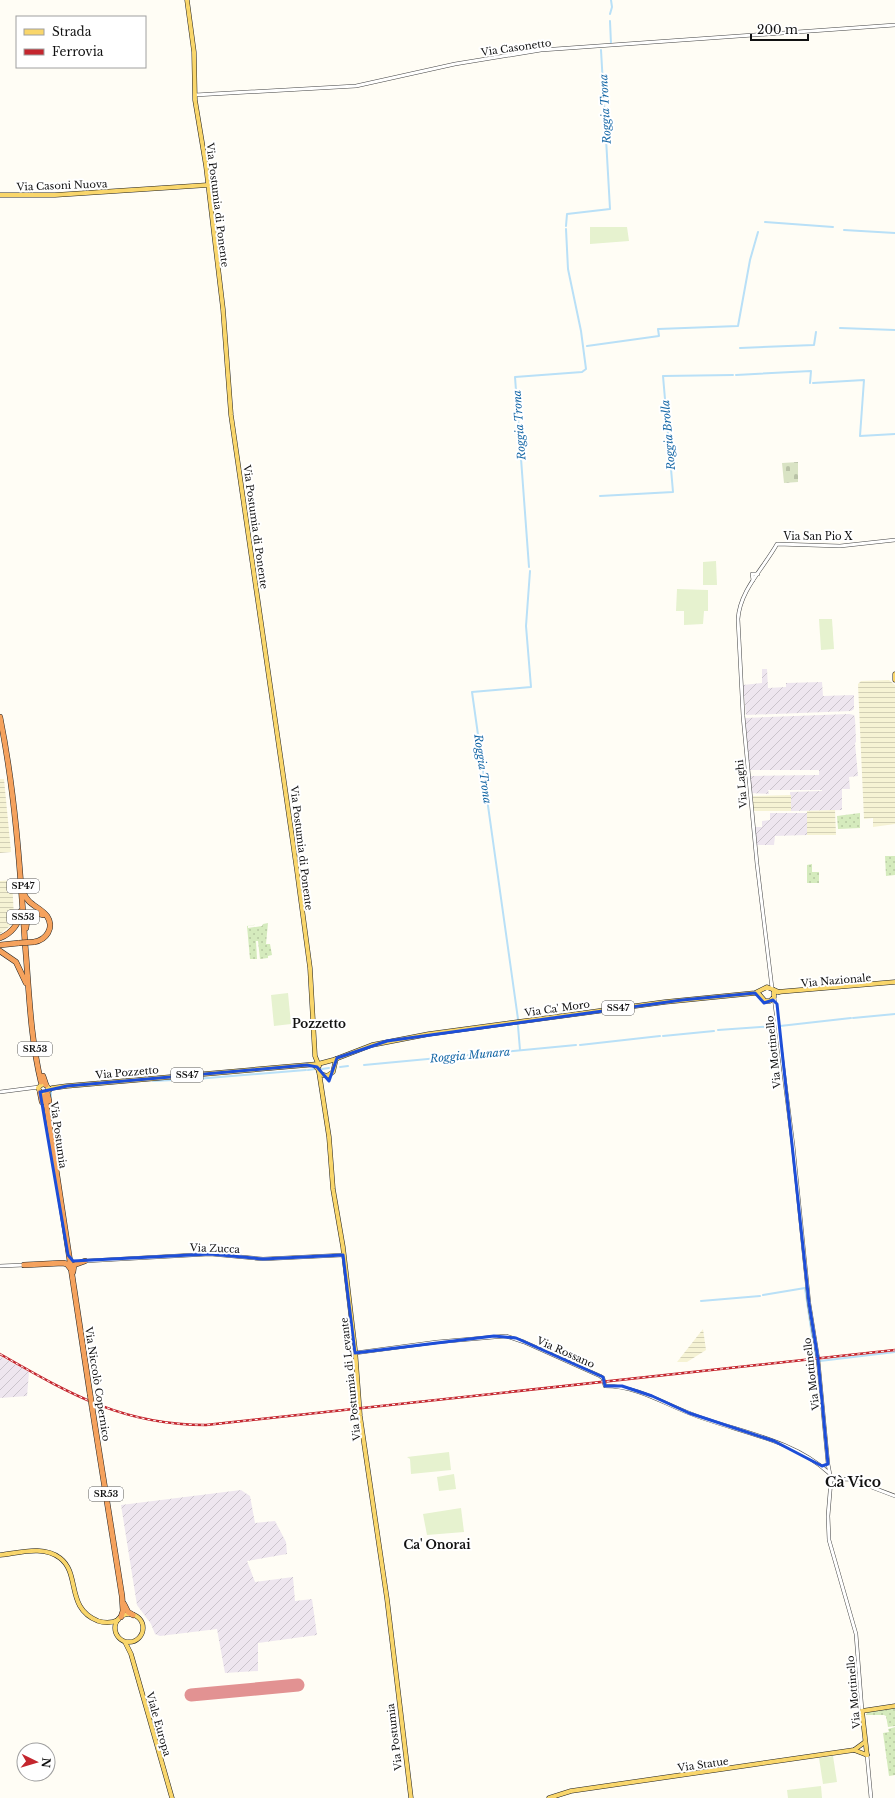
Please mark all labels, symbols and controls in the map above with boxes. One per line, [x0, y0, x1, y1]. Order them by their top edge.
legend [16, 16, 146, 68]
scale bar [751, 16, 808, 42]
text: 200 m [757, 22, 798, 37]
text: Strada [52, 24, 92, 39]
street label: Via Casonetto [479, 36, 552, 59]
text: Ferrovia [52, 44, 104, 59]
water label: Roggia Trona [596, 74, 614, 145]
street label: Via Postumia di Ponente [203, 141, 232, 268]
street label: Via Casoni Nuova [16, 177, 108, 194]
water label: Roggia Trona [510, 390, 528, 461]
water label: Roggia Brolla [658, 399, 678, 472]
street label: Via Postumia di Ponente [240, 463, 271, 590]
street label: Via San Pio X [783, 530, 853, 543]
water label: Roggia Trona [471, 732, 495, 805]
street label: Via Laghi [733, 759, 750, 810]
street label: Via Postumia di Ponente [287, 784, 316, 911]
road number: SP47 [7, 879, 39, 893]
road number: SS53 [7, 910, 39, 924]
street label: Via Nazionale [799, 971, 872, 990]
street label: Via Ca' Moro [522, 997, 591, 1020]
road number: SS47 [602, 1001, 634, 1015]
street label: Via Mottinello [763, 1014, 784, 1090]
district label: Pozzetto [292, 1016, 346, 1031]
road number: SR53 [18, 1042, 52, 1056]
water label: Roggia Munara [428, 1045, 511, 1066]
street label: Via Pozzetto [94, 1063, 160, 1082]
road number: SS47 [171, 1068, 203, 1082]
street label: Via Postumia [47, 1100, 70, 1170]
street label: Via Zucca [189, 1241, 241, 1256]
street label: Via Postumia di Levante [338, 1316, 364, 1442]
street label: Via Niccolò Copernico [82, 1325, 113, 1443]
street label: Via Rossano [534, 1334, 597, 1371]
street label: Via Mottinello [801, 1336, 823, 1412]
district label: Cà Vico [825, 1473, 881, 1491]
road number: SR53 [89, 1487, 123, 1501]
district label: Ca' Onorai [403, 1537, 471, 1552]
street label: Via Mottinello [844, 1654, 863, 1730]
street label: Viale Europa [143, 1690, 174, 1758]
street label: Via Postumia [384, 1702, 405, 1772]
north arrow [16, 1742, 56, 1782]
street label: Via Statue [676, 1754, 730, 1775]
text: N [38, 1757, 53, 1769]

